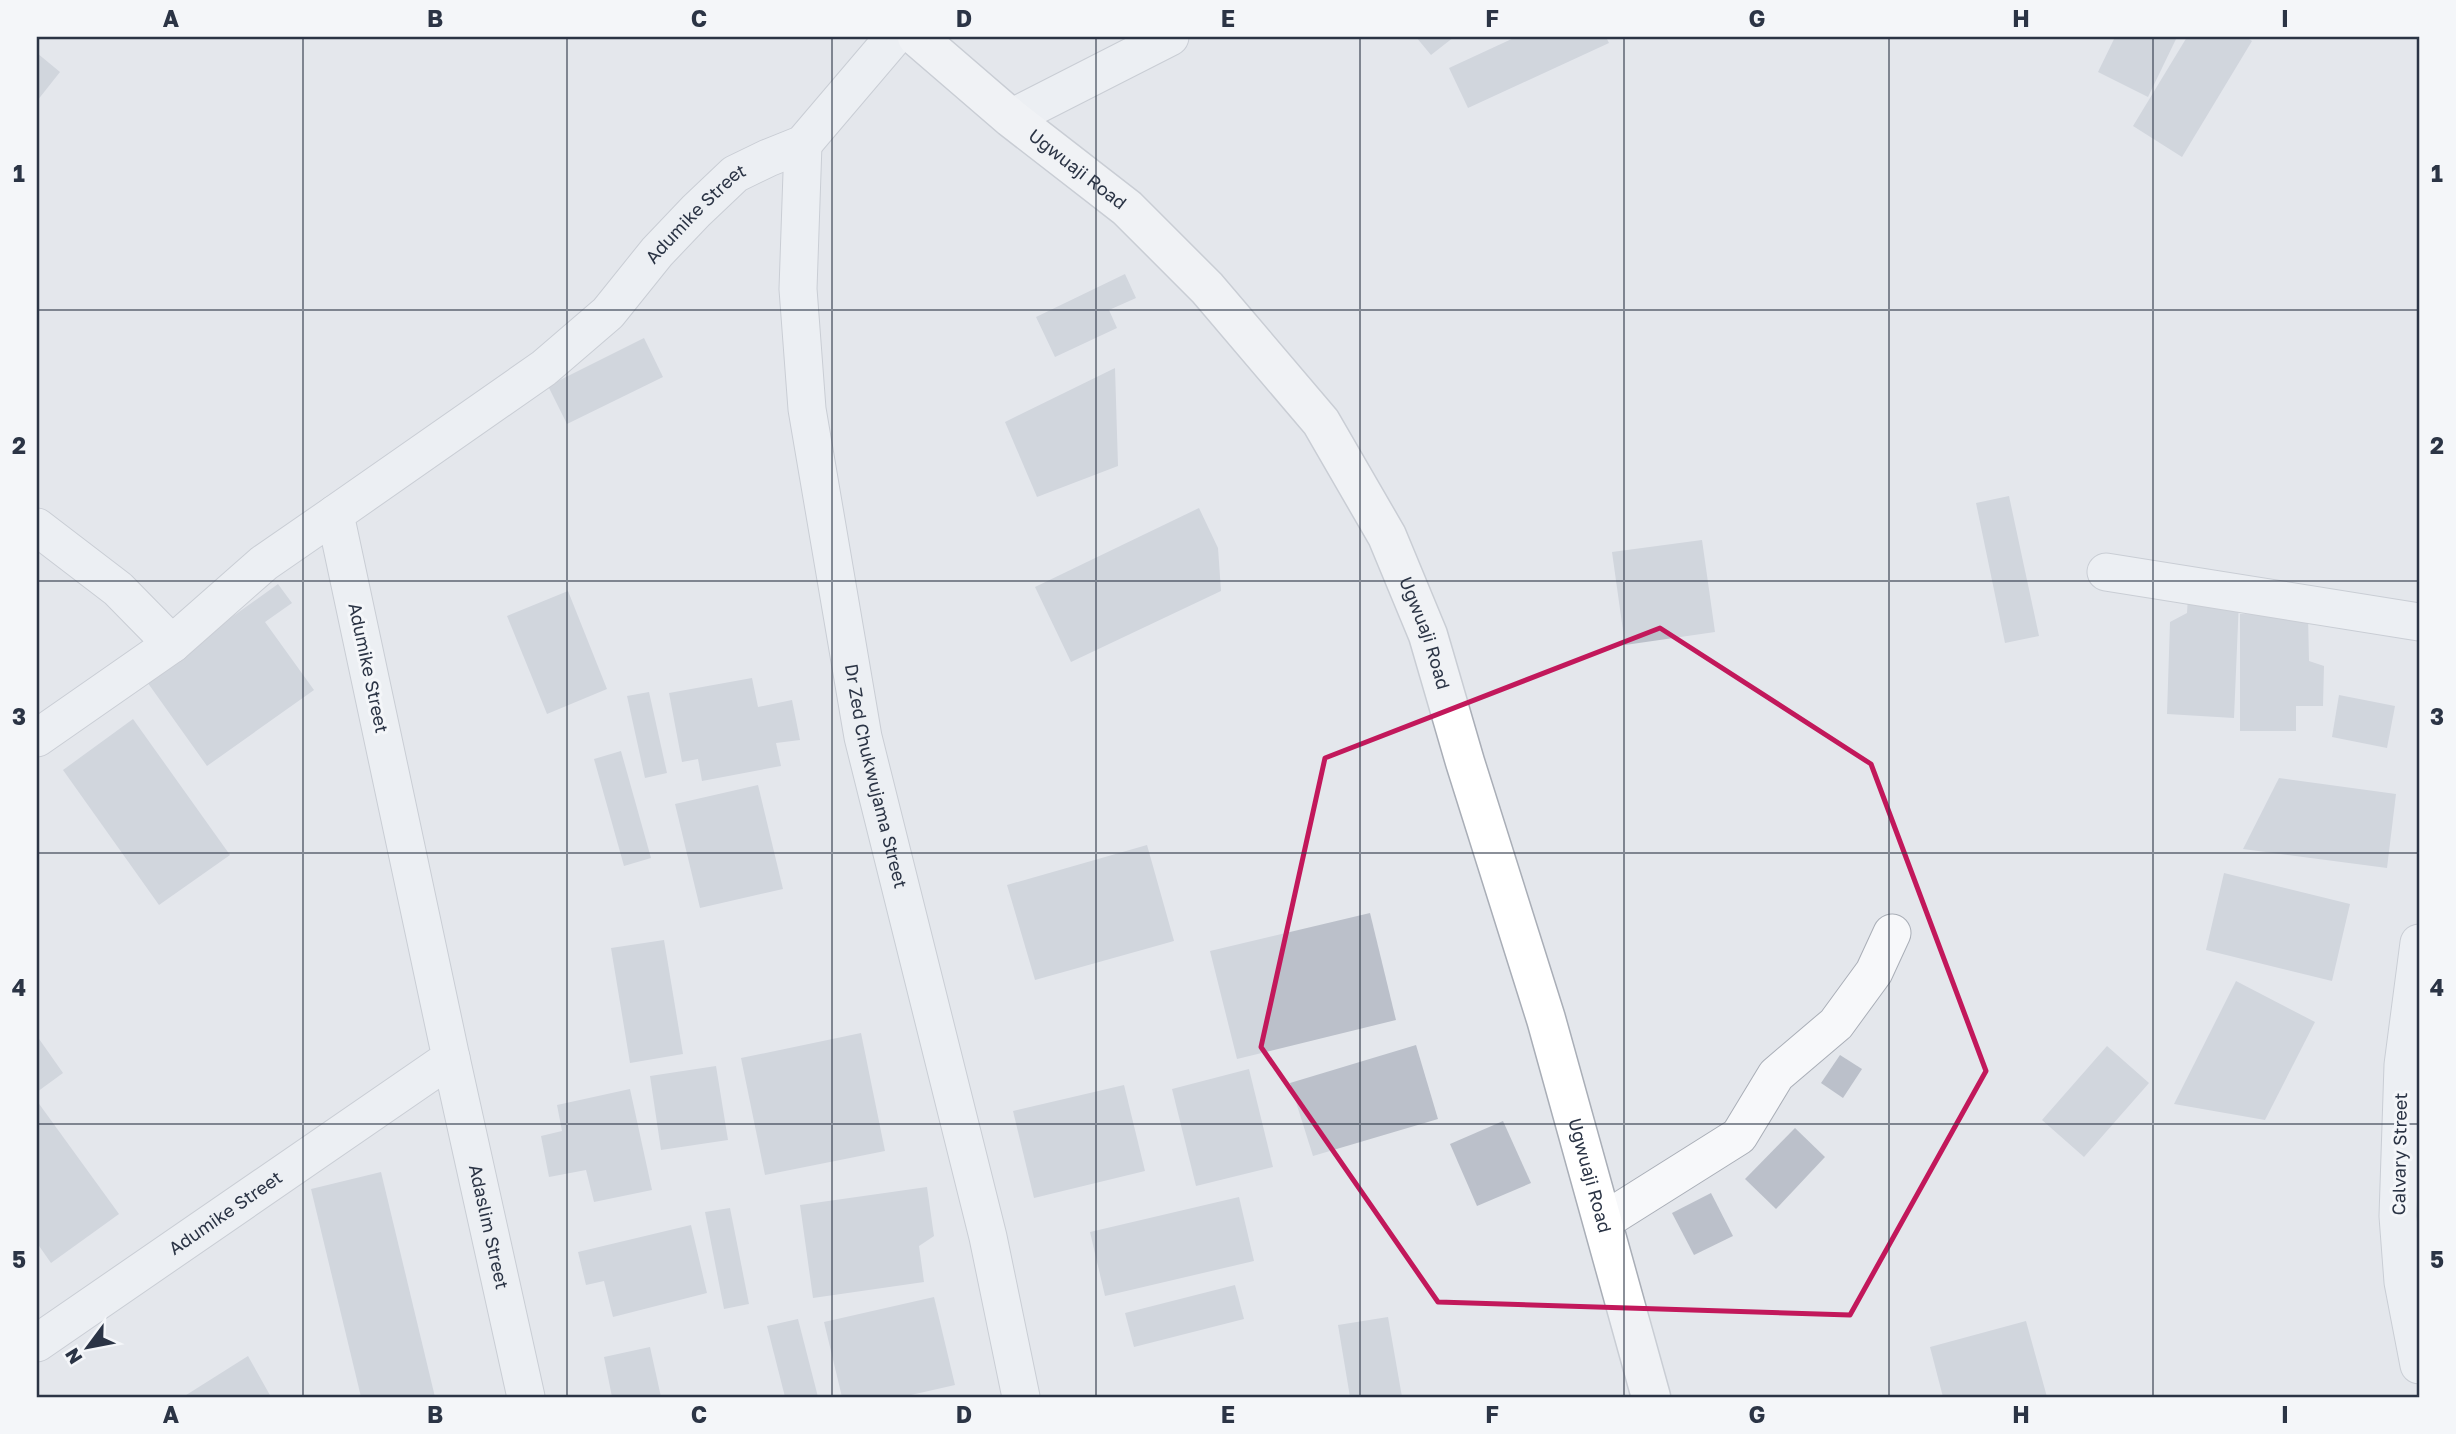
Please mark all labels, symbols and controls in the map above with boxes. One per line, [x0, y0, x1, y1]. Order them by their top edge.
text: A [163, 4, 180, 32]
text: B [427, 4, 443, 32]
text: C [691, 4, 707, 32]
text: D [956, 4, 972, 32]
text: E [1221, 4, 1235, 32]
text: F [1485, 4, 1499, 32]
text: G [1749, 4, 1765, 32]
text: H [2012, 4, 2030, 32]
text: I [2281, 4, 2289, 32]
street label: Ugwuaji Road [1024, 124, 1131, 214]
text: 1 [13, 159, 25, 187]
street label: Adumike Street [640, 159, 749, 267]
text: 1 [2431, 159, 2443, 187]
text: 2 [12, 431, 26, 459]
text: 2 [2430, 431, 2444, 459]
street label: Ugwuaji Road [1395, 573, 1455, 692]
street label: Adumike Street [344, 601, 394, 735]
street label: Dr Zed Chukwujama Street [841, 662, 912, 890]
text: 3 [12, 702, 26, 730]
text: 3 [2430, 702, 2444, 730]
text: 4 [12, 973, 26, 1001]
text: 4 [2430, 973, 2444, 1001]
street label: Calvary Street [2387, 1092, 2411, 1216]
street label: Ugwuaji Road [1564, 1115, 1617, 1235]
street label: Adaslim Street [465, 1162, 514, 1291]
street label: Adumike Street [164, 1166, 286, 1259]
text: 5 [12, 1245, 26, 1273]
text: 5 [2430, 1245, 2444, 1273]
north arrow [52, 1312, 122, 1382]
text: N [60, 1344, 87, 1368]
text: A [163, 1400, 180, 1428]
text: B [427, 1400, 443, 1428]
text: C [691, 1400, 707, 1428]
text: D [956, 1400, 972, 1428]
text: E [1221, 1400, 1235, 1428]
text: F [1485, 1400, 1499, 1428]
text: G [1749, 1400, 1765, 1428]
text: H [2012, 1400, 2030, 1428]
text: I [2281, 1400, 2289, 1428]

